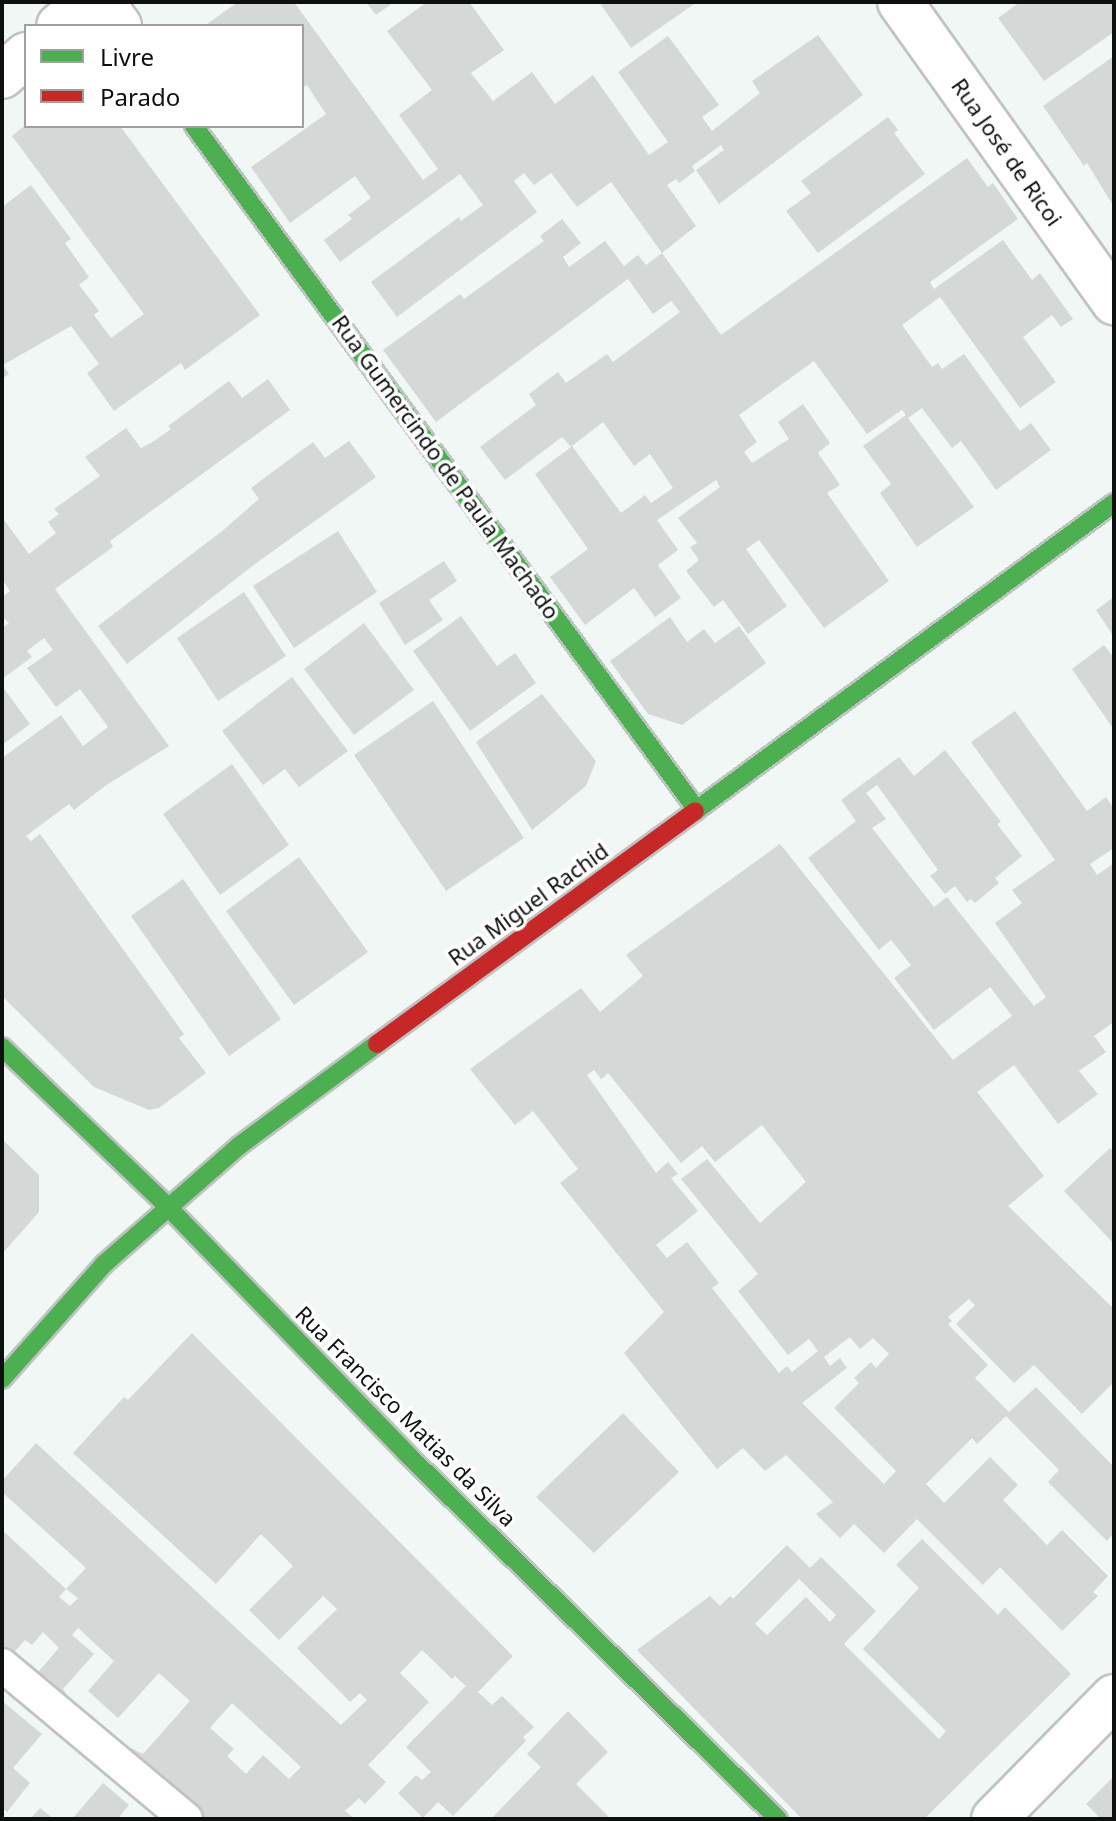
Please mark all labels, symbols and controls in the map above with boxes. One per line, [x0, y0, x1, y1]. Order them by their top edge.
legend [24, 24, 304, 128]
text: Livre [100, 40, 154, 73]
street label: Rua José de Ricoi [946, 73, 1068, 231]
text: Parado [100, 80, 180, 113]
street label: Rua Gumercindo de Paula Machado [327, 310, 565, 624]
street label: Rua Miguel Rachid [443, 837, 613, 971]
street label: Rua Francisco Matias da Silva [290, 1300, 522, 1532]

